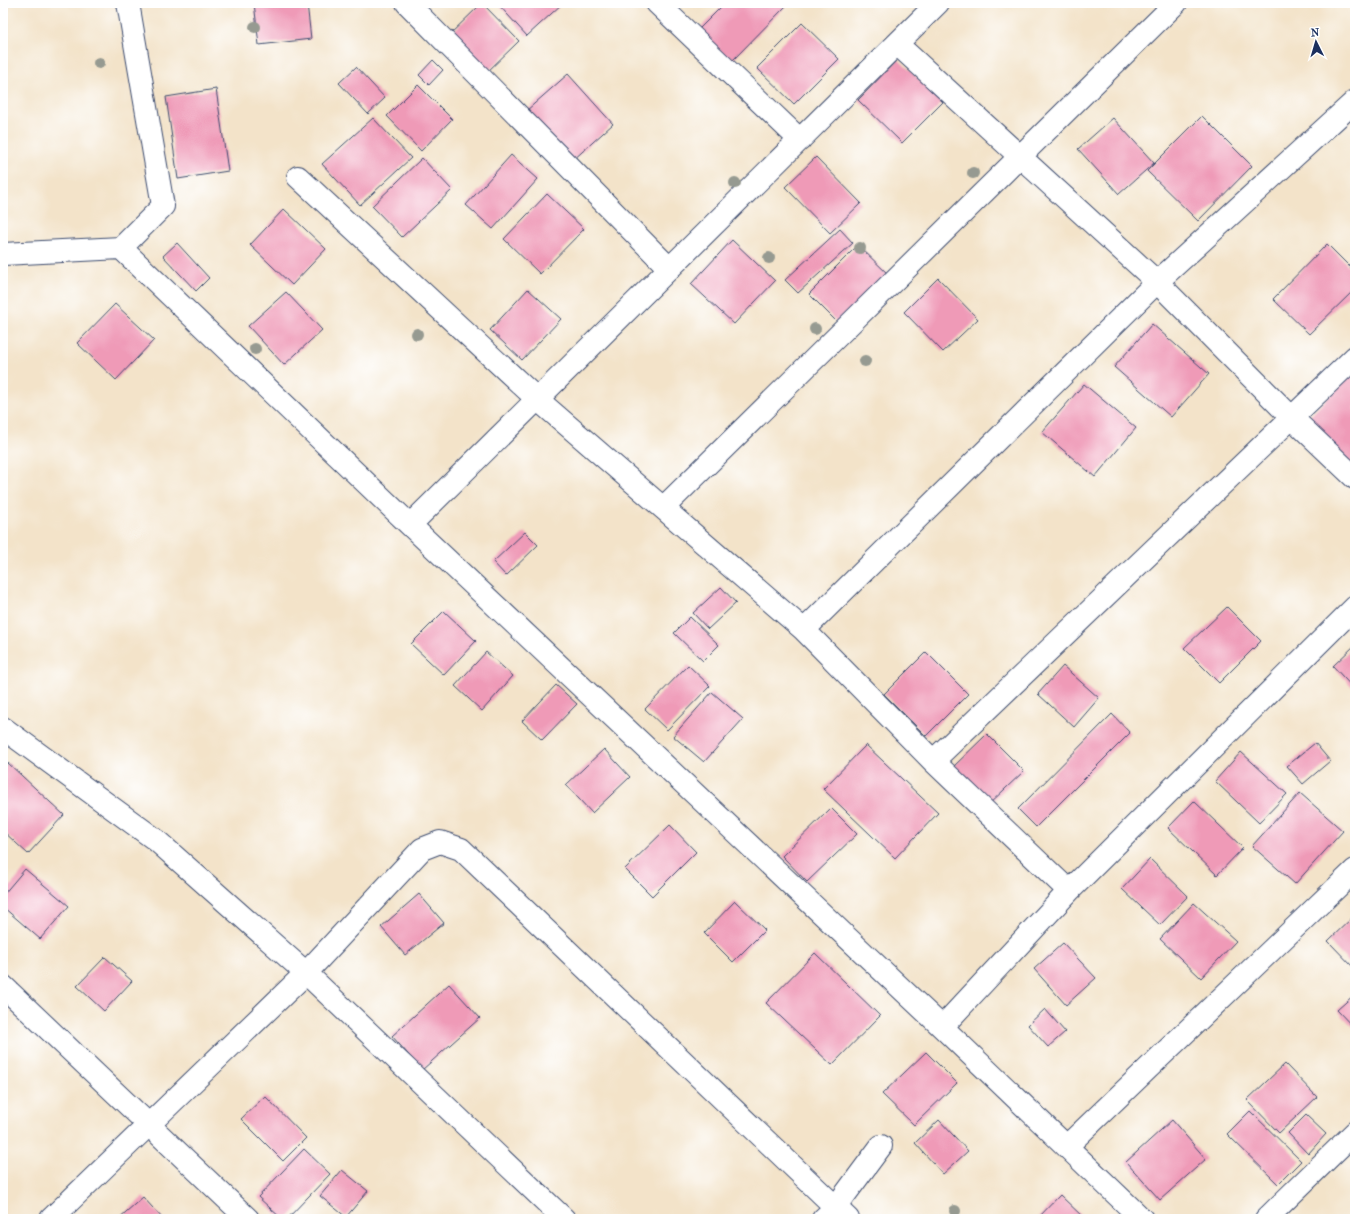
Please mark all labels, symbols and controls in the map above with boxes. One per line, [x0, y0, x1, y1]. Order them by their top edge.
north arrow [1296, 22, 1336, 62]
text: N [1310, 26, 1321, 39]

